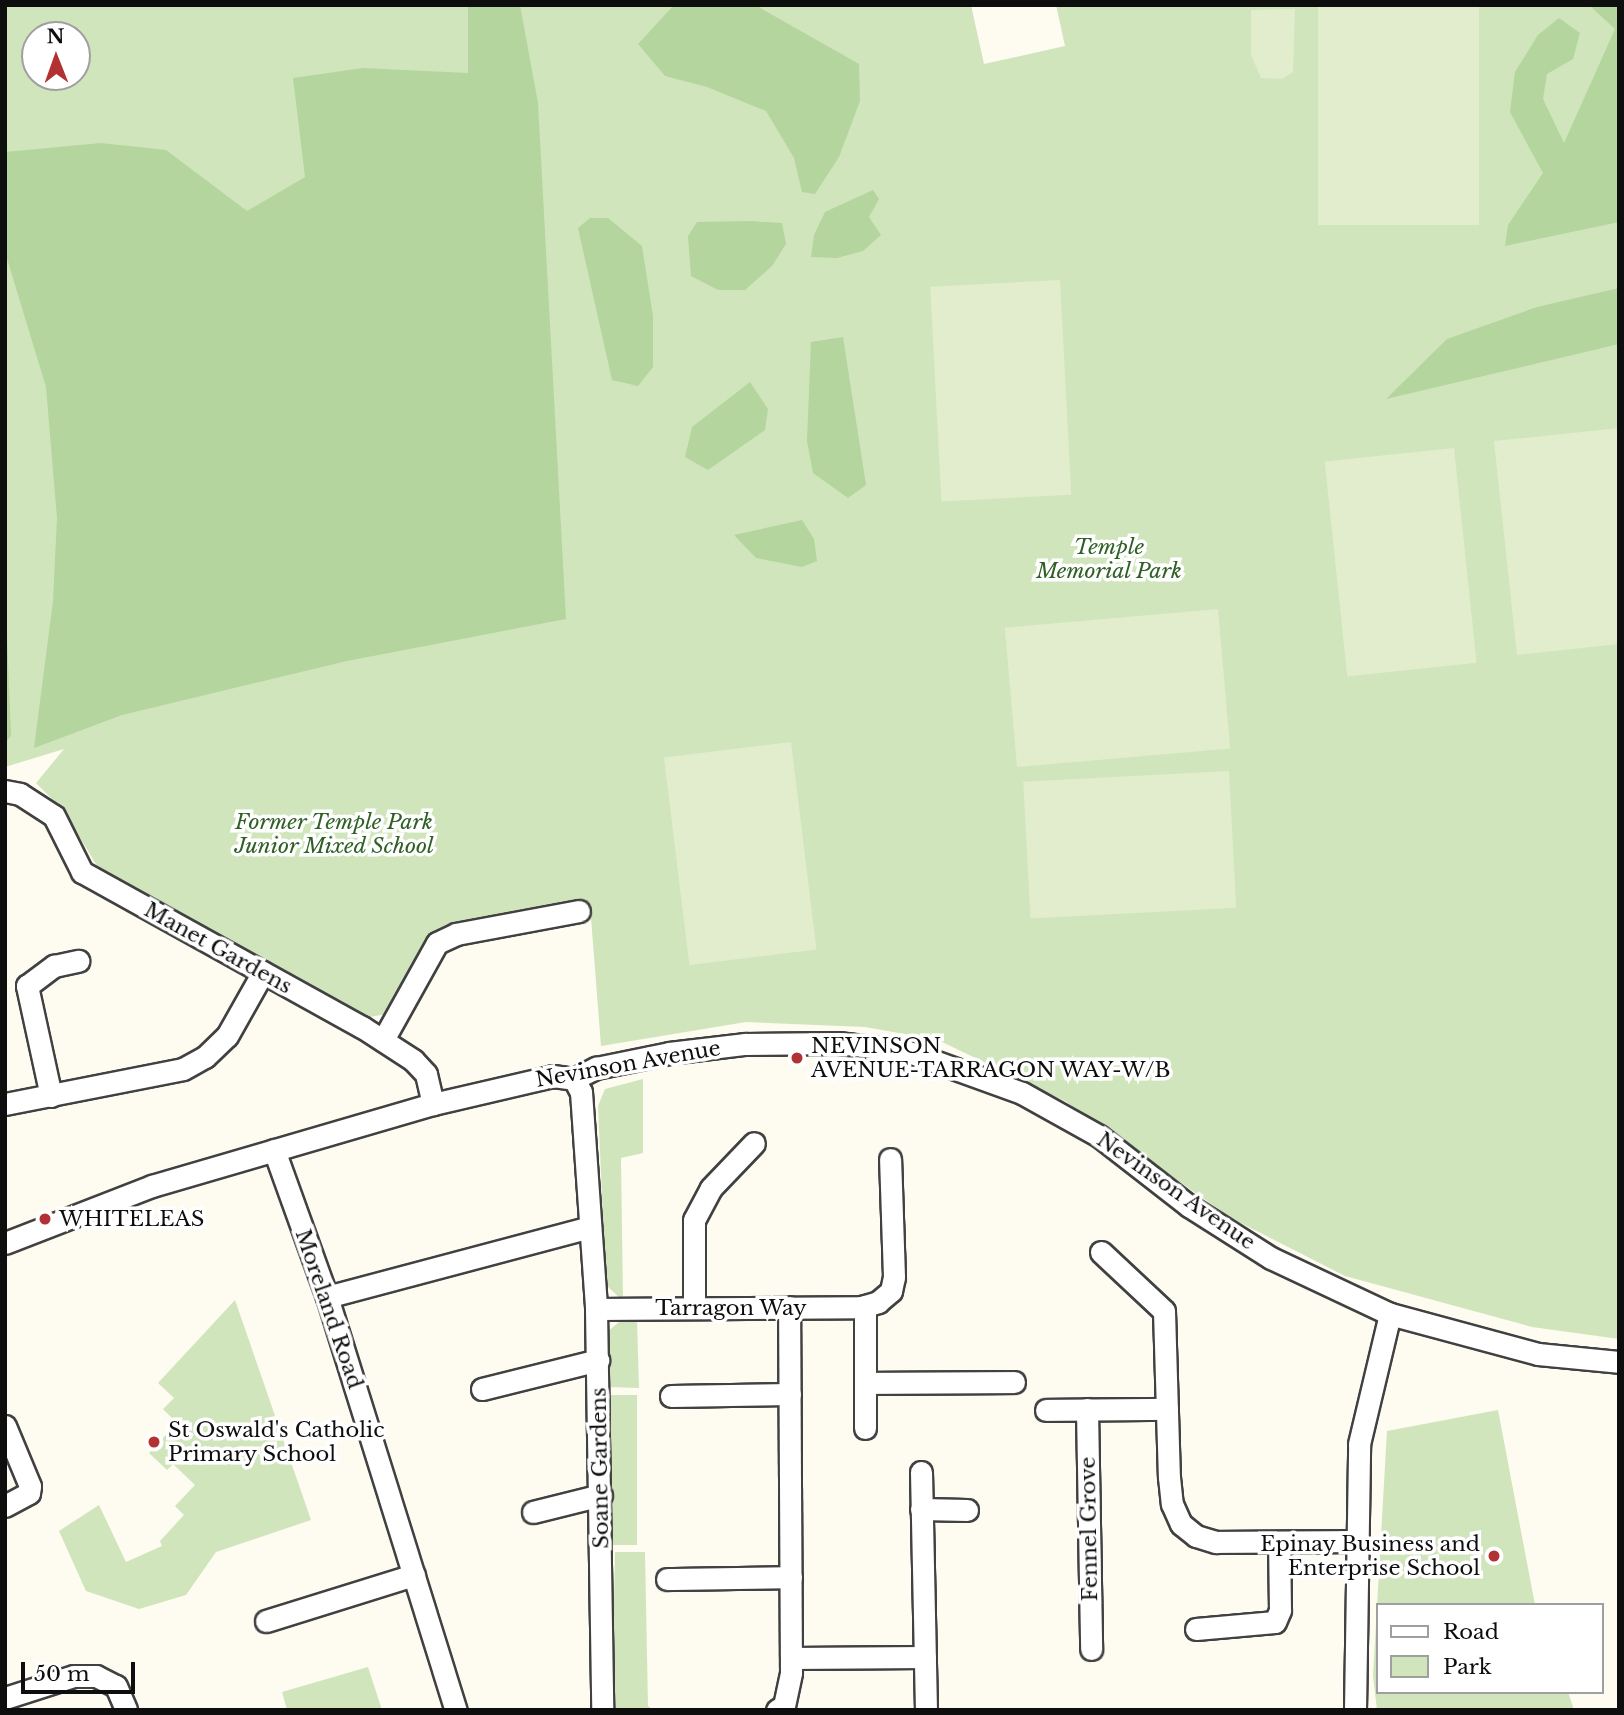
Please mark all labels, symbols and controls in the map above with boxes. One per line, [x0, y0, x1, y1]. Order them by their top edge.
north arrow [21, 21, 91, 91]
text: N [47, 25, 65, 48]
park label: Temple Memorial Park [1036, 534, 1182, 584]
park label: Former Temple Park Junior Mixed School [234, 809, 434, 859]
street label: Manet Gardens [140, 897, 296, 999]
place label: NEVINSON AVENUE-TARRAGON WAY-W/B [811, 1033, 1171, 1083]
street label: Nevinson Avenue [533, 1035, 723, 1093]
marker: NEVINSON AVENUE-TARRAGON WAY-W/B [789, 1050, 805, 1066]
street label: Nevinson Avenue [1092, 1127, 1260, 1255]
place label: WHITELEAS [59, 1206, 204, 1232]
marker: WHITELEAS [37, 1211, 53, 1227]
street label: Moreland Road [290, 1226, 368, 1392]
street label: Tarragon Way [655, 1295, 807, 1321]
street label: Soane Gardens [586, 1387, 614, 1549]
place label: St Oswald's Catholic Primary School [168, 1417, 385, 1467]
marker: St Oswald's Catholic Primary School [146, 1434, 162, 1450]
street label: Fennel Grove [1075, 1456, 1103, 1602]
place label: Epinay Business and Enterprise School [1260, 1531, 1480, 1581]
marker: Epinay Business and Enterprise School [1486, 1548, 1502, 1564]
legend [1376, 1603, 1603, 1694]
text: Road [1443, 1619, 1499, 1645]
scale bar [24, 1648, 138, 1692]
text: Park [1443, 1654, 1492, 1680]
text: 50 m [34, 1661, 89, 1687]

